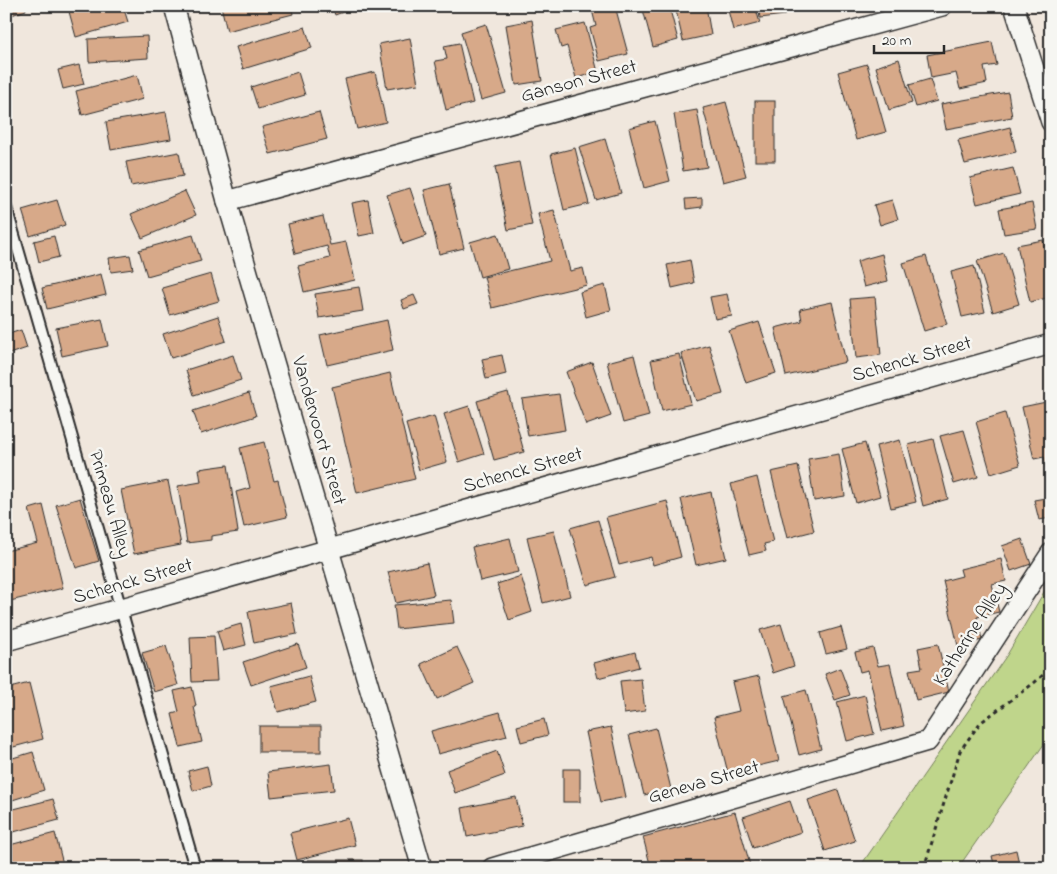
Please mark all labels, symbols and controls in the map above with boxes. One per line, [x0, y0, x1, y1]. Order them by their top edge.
scale bar [874, 22, 944, 54]
text: 20 m [882, 30, 912, 52]
street label: Ganson Street [518, 53, 641, 111]
street label: Schenck Street [849, 329, 975, 391]
street label: Vandervoort Street [283, 352, 353, 509]
street label: Schenck Street [460, 440, 586, 502]
street label: Primeau Alley [80, 447, 138, 561]
street label: Schenck Street [70, 551, 196, 613]
street label: Katherine Alley [927, 577, 1015, 693]
street label: Geneva Street [645, 753, 763, 813]

